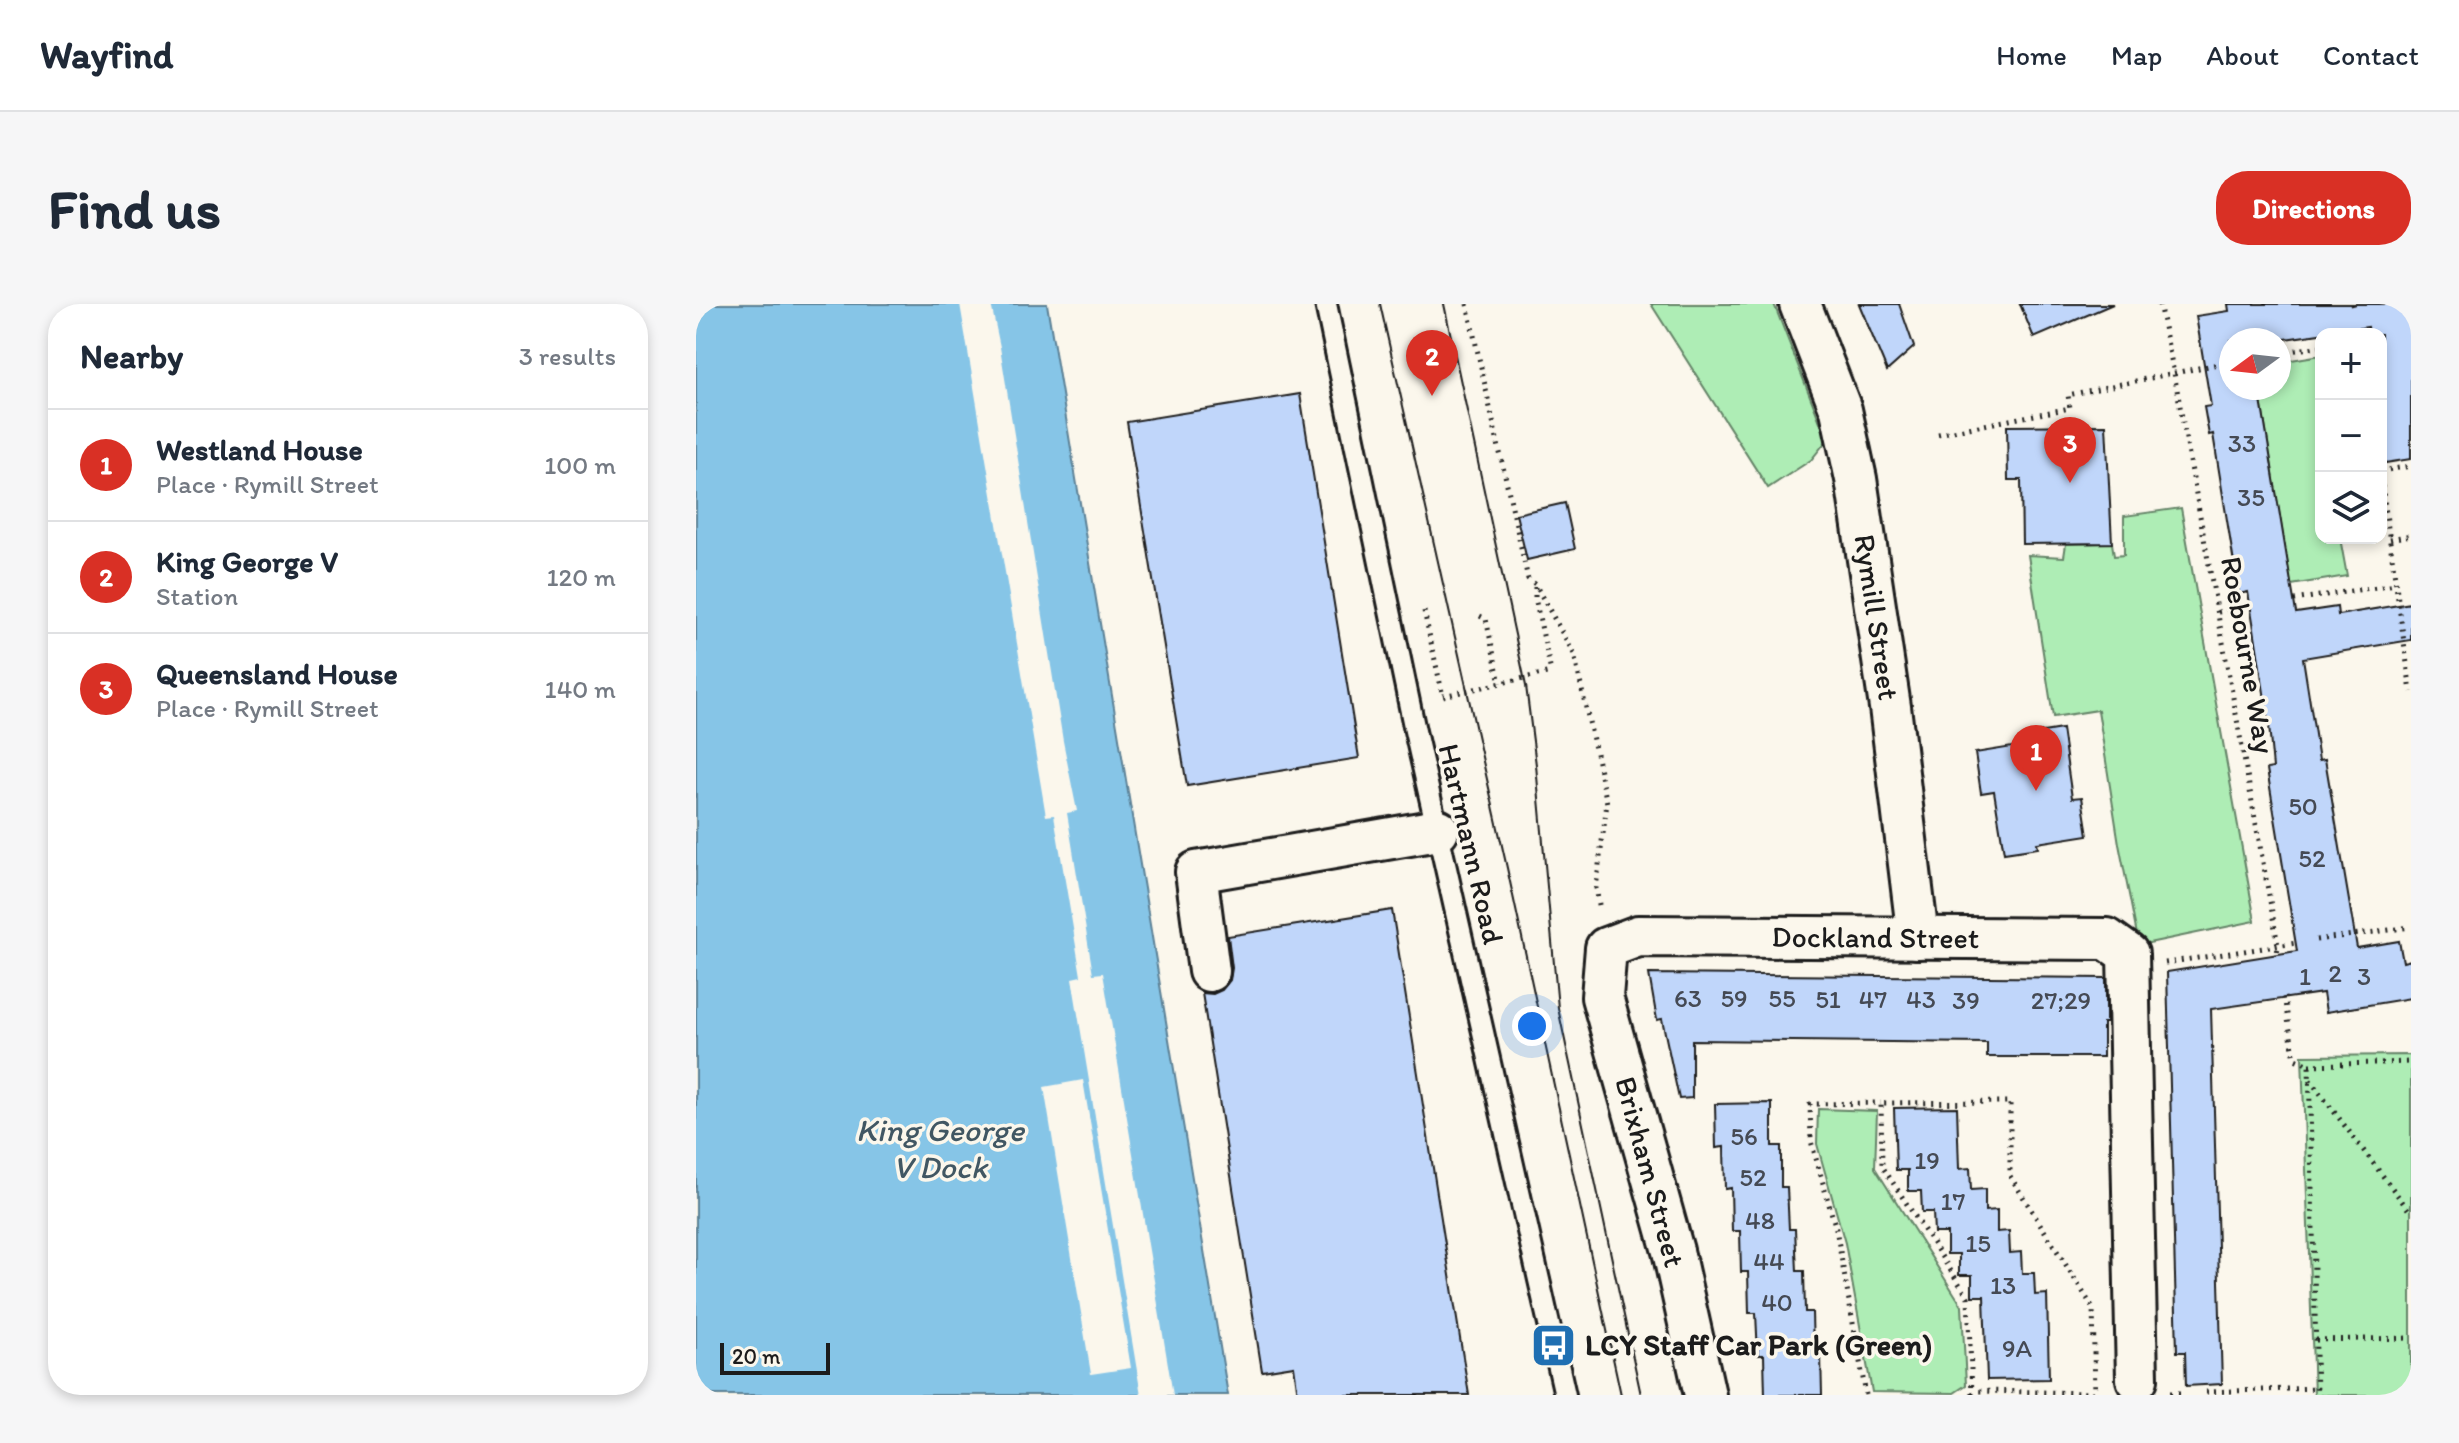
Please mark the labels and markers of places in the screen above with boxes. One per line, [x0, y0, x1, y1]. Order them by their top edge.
pin: 2 [1406, 330, 1458, 396]
pin: 3 [2044, 417, 2096, 483]
pin: 1 [2010, 725, 2062, 791]
bus stop icon: LCY Staff Car Park (Green) [1530, 1321, 1578, 1369]
place label: LCY Staff Car Park (Green) [1585, 1326, 1932, 1363]

